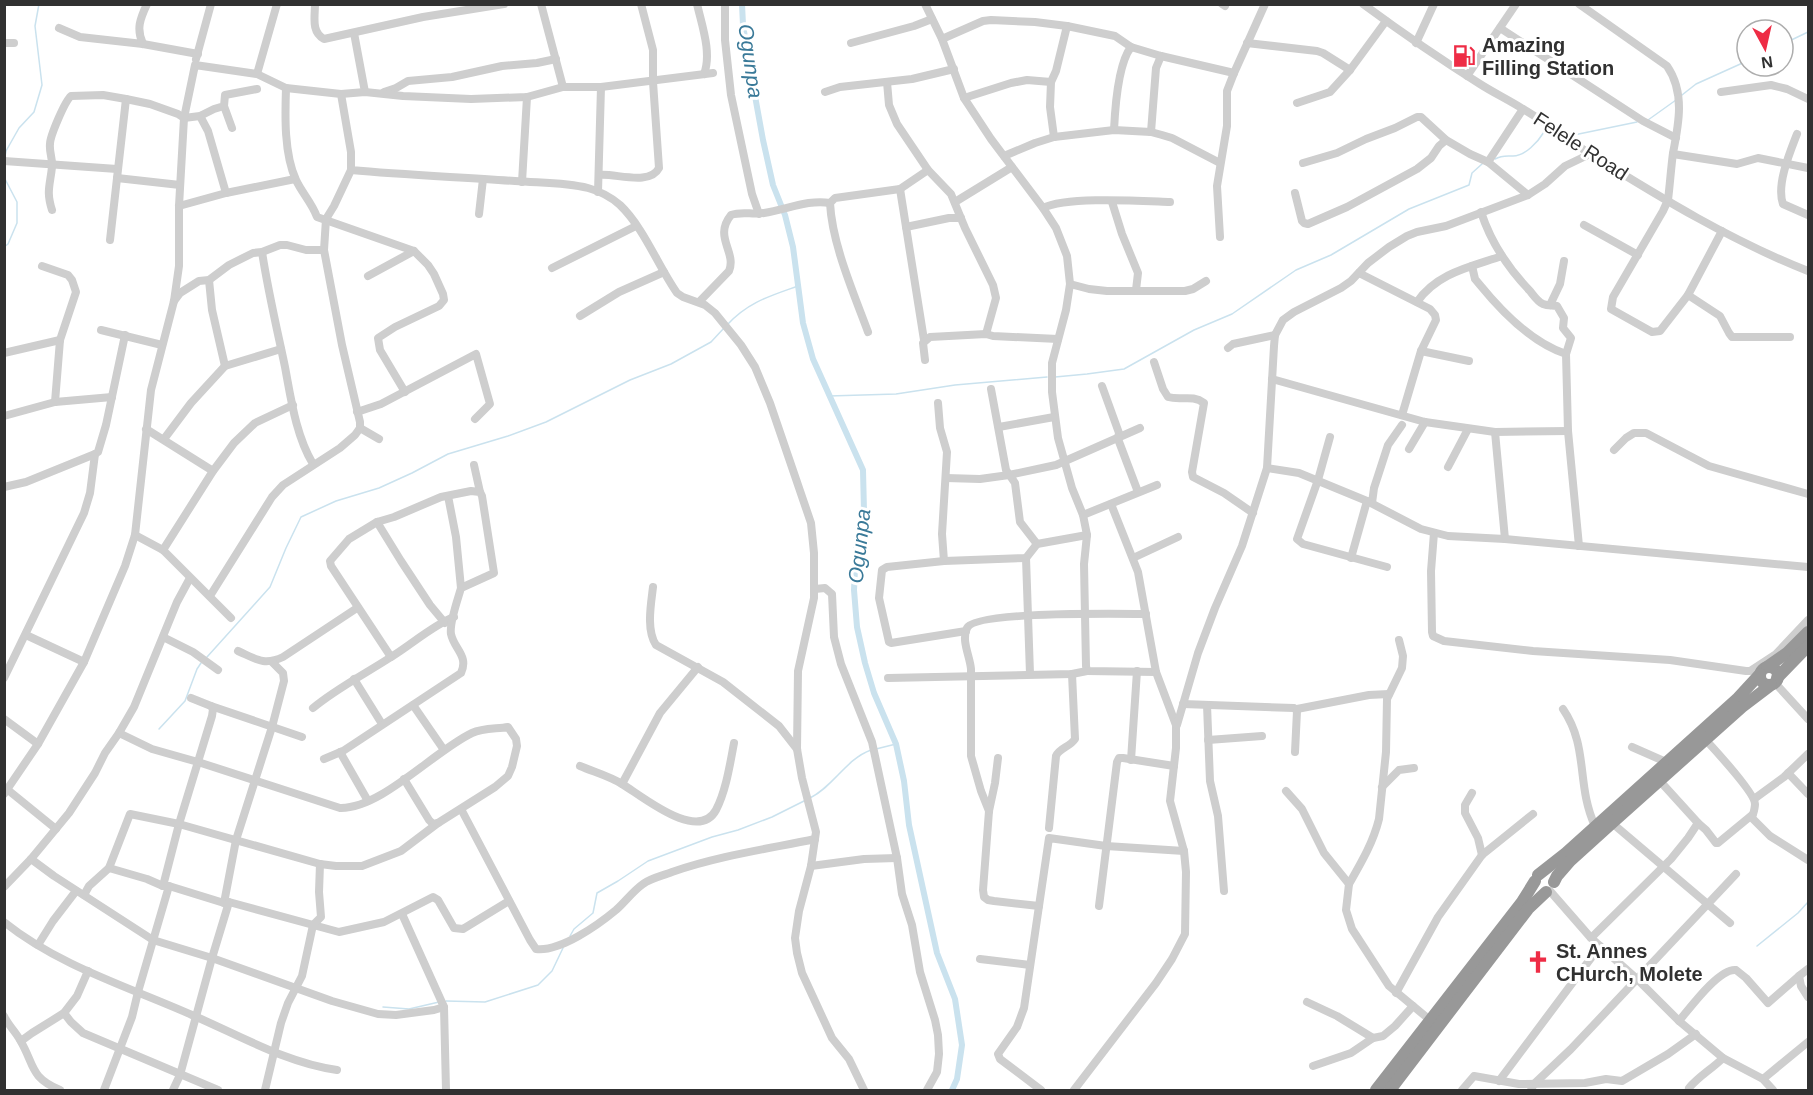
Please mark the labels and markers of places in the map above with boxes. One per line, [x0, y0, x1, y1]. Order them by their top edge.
place label: Amazing Filling Station [1482, 34, 1614, 79]
fuel station icon: Amazing Filling Station [1451, 43, 1477, 69]
place label: St. Annes CHurch, Molete [1556, 940, 1703, 985]
church icon: St. Annes CHurch, Molete [1525, 949, 1551, 975]

